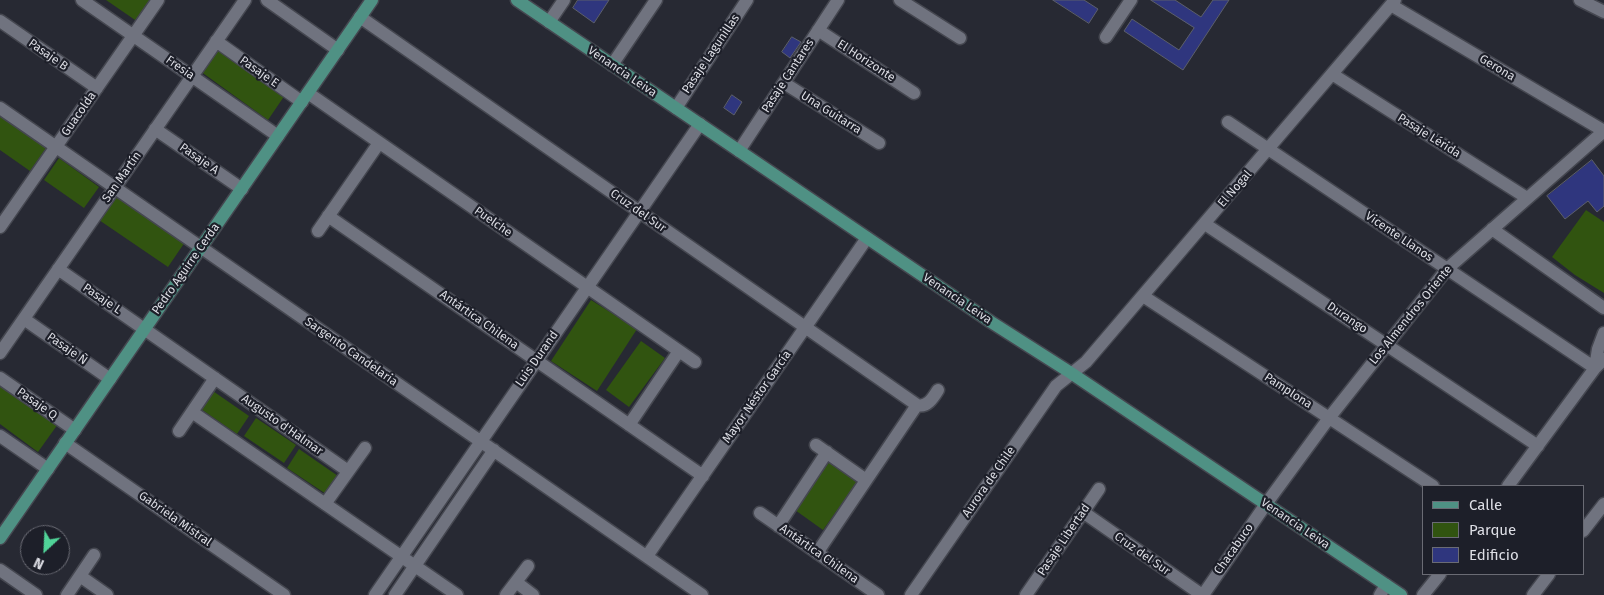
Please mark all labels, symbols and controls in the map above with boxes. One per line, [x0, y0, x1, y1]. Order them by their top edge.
street label: Pasaje Lagunillas [679, 12, 743, 96]
street label: Pasaje B [25, 36, 71, 74]
street label: Pasaje Cantares [759, 36, 817, 116]
street label: El Horizonte [834, 37, 898, 85]
street label: Venancia Leiva [585, 44, 659, 100]
street label: Gerona [1477, 52, 1517, 84]
street label: Fresia [163, 53, 197, 83]
street label: Pasaje E [237, 53, 281, 91]
street label: Guacolda [59, 89, 99, 139]
street label: Una Guitarra [798, 89, 864, 137]
street label: Pasaje Lérida [1395, 111, 1463, 161]
street label: Pasaje A [177, 140, 221, 178]
street label: San Martín [99, 149, 145, 205]
street label: El Nogal [1215, 168, 1255, 210]
street label: Cruz del Sur [607, 186, 669, 236]
street label: Puelche [471, 204, 515, 240]
street label: Vicente Llanos [1362, 209, 1436, 265]
street label: Pedro Aguirre Cerda [149, 221, 223, 317]
street label: Los Almendros Oriente [1367, 262, 1455, 368]
street label: Venancia Leiva [920, 271, 994, 327]
street label: Pasaje L [80, 281, 124, 317]
street label: Antártica Chilena [437, 287, 521, 353]
street label: Durango [1324, 299, 1370, 337]
street label: Sargento Candelaria [302, 315, 400, 389]
street label: Luis Durand [513, 328, 561, 390]
street label: Pasaje Ñ [44, 330, 90, 368]
street label: Mayor Néstor García [720, 348, 794, 446]
street label: Pamplona [1261, 370, 1315, 412]
street label: Pasaje Q [14, 385, 60, 423]
street label: Augusto d'Halmar [238, 392, 326, 458]
street label: Aurora de Chile [959, 444, 1019, 520]
legend [1422, 485, 1584, 575]
street label: Gabriela Mistral [136, 489, 214, 549]
street label: Venancia Leiva [1258, 496, 1332, 552]
text: Calle [1469, 496, 1502, 514]
street label: Pasaje Libertad [1035, 501, 1093, 579]
street label: Antártica Chilena [777, 521, 861, 587]
street label: Chacabuco [1211, 521, 1257, 577]
text: Parque [1469, 521, 1516, 539]
north arrow [20, 525, 70, 575]
street label: Cruz del Sur [1111, 529, 1173, 579]
text: Edificio [1469, 546, 1519, 564]
text: N [31, 553, 47, 573]

